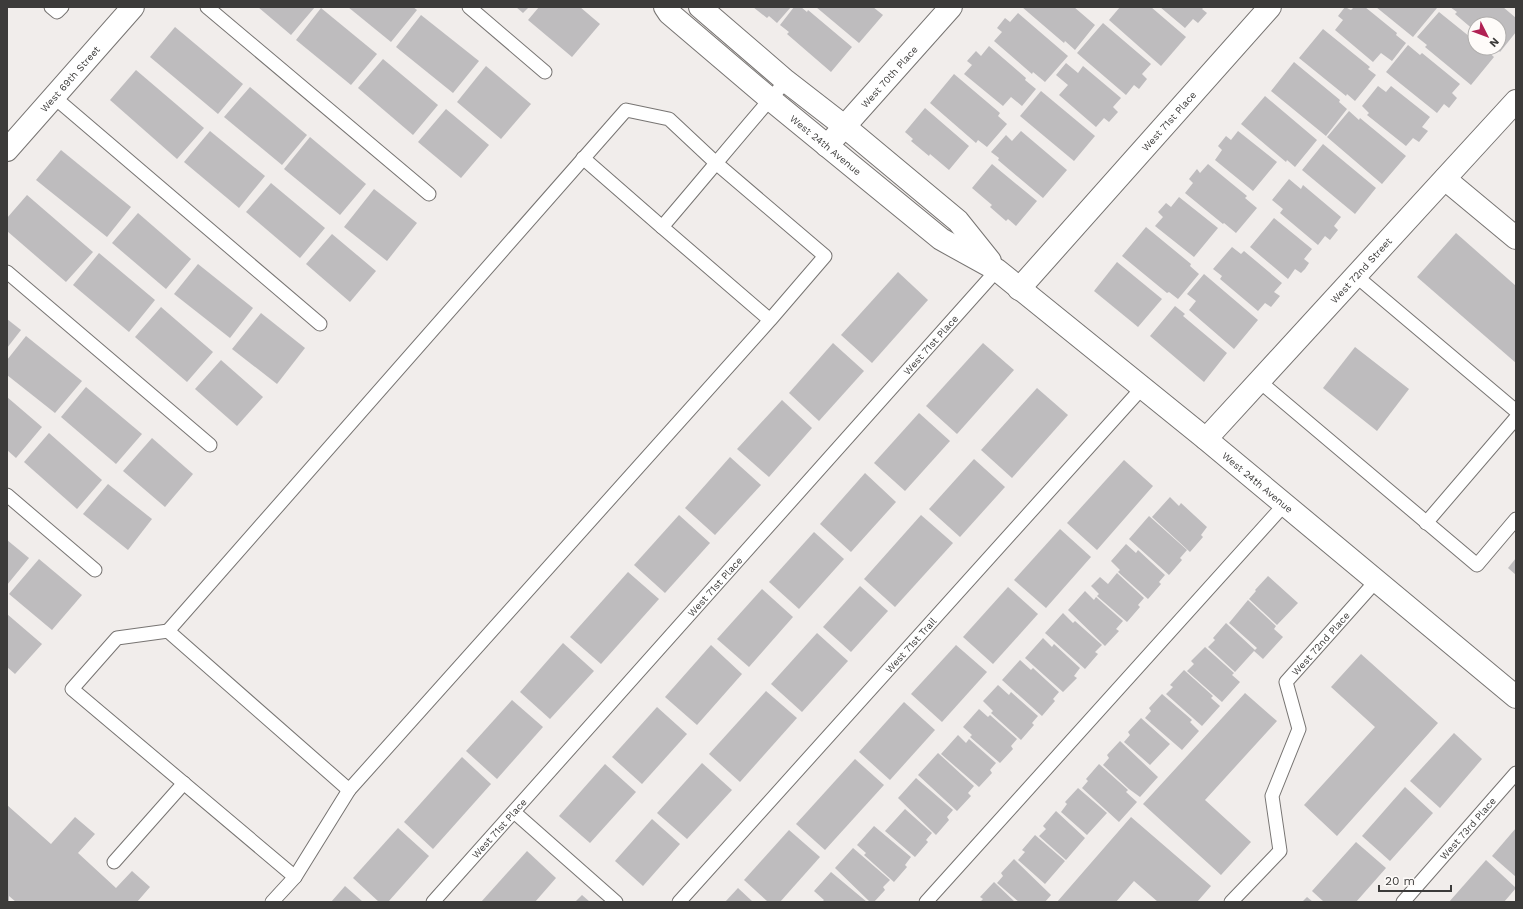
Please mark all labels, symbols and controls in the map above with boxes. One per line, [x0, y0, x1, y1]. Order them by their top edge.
north arrow [1467, 16, 1507, 56]
text: N [1487, 35, 1502, 50]
street label: West 69th Street [38, 43, 102, 114]
street label: West 70th Place [858, 43, 920, 110]
street label: West 71st Place [1139, 89, 1198, 153]
street label: West 24th Avenue [788, 112, 864, 177]
street label: West 72nd Street [1328, 235, 1394, 305]
street label: West 71st Place [901, 312, 960, 377]
street label: West 24th Avenue [1220, 450, 1295, 515]
street label: West 71st Place [685, 554, 744, 618]
street label: West 72nd Place [1289, 609, 1352, 677]
street label: West 71st Trail [883, 615, 938, 675]
street label: West 73rd Place [1437, 795, 1498, 862]
street label: West 71st Place [469, 796, 529, 860]
scale bar [1379, 867, 1451, 893]
text: 20 m [1385, 874, 1415, 888]

